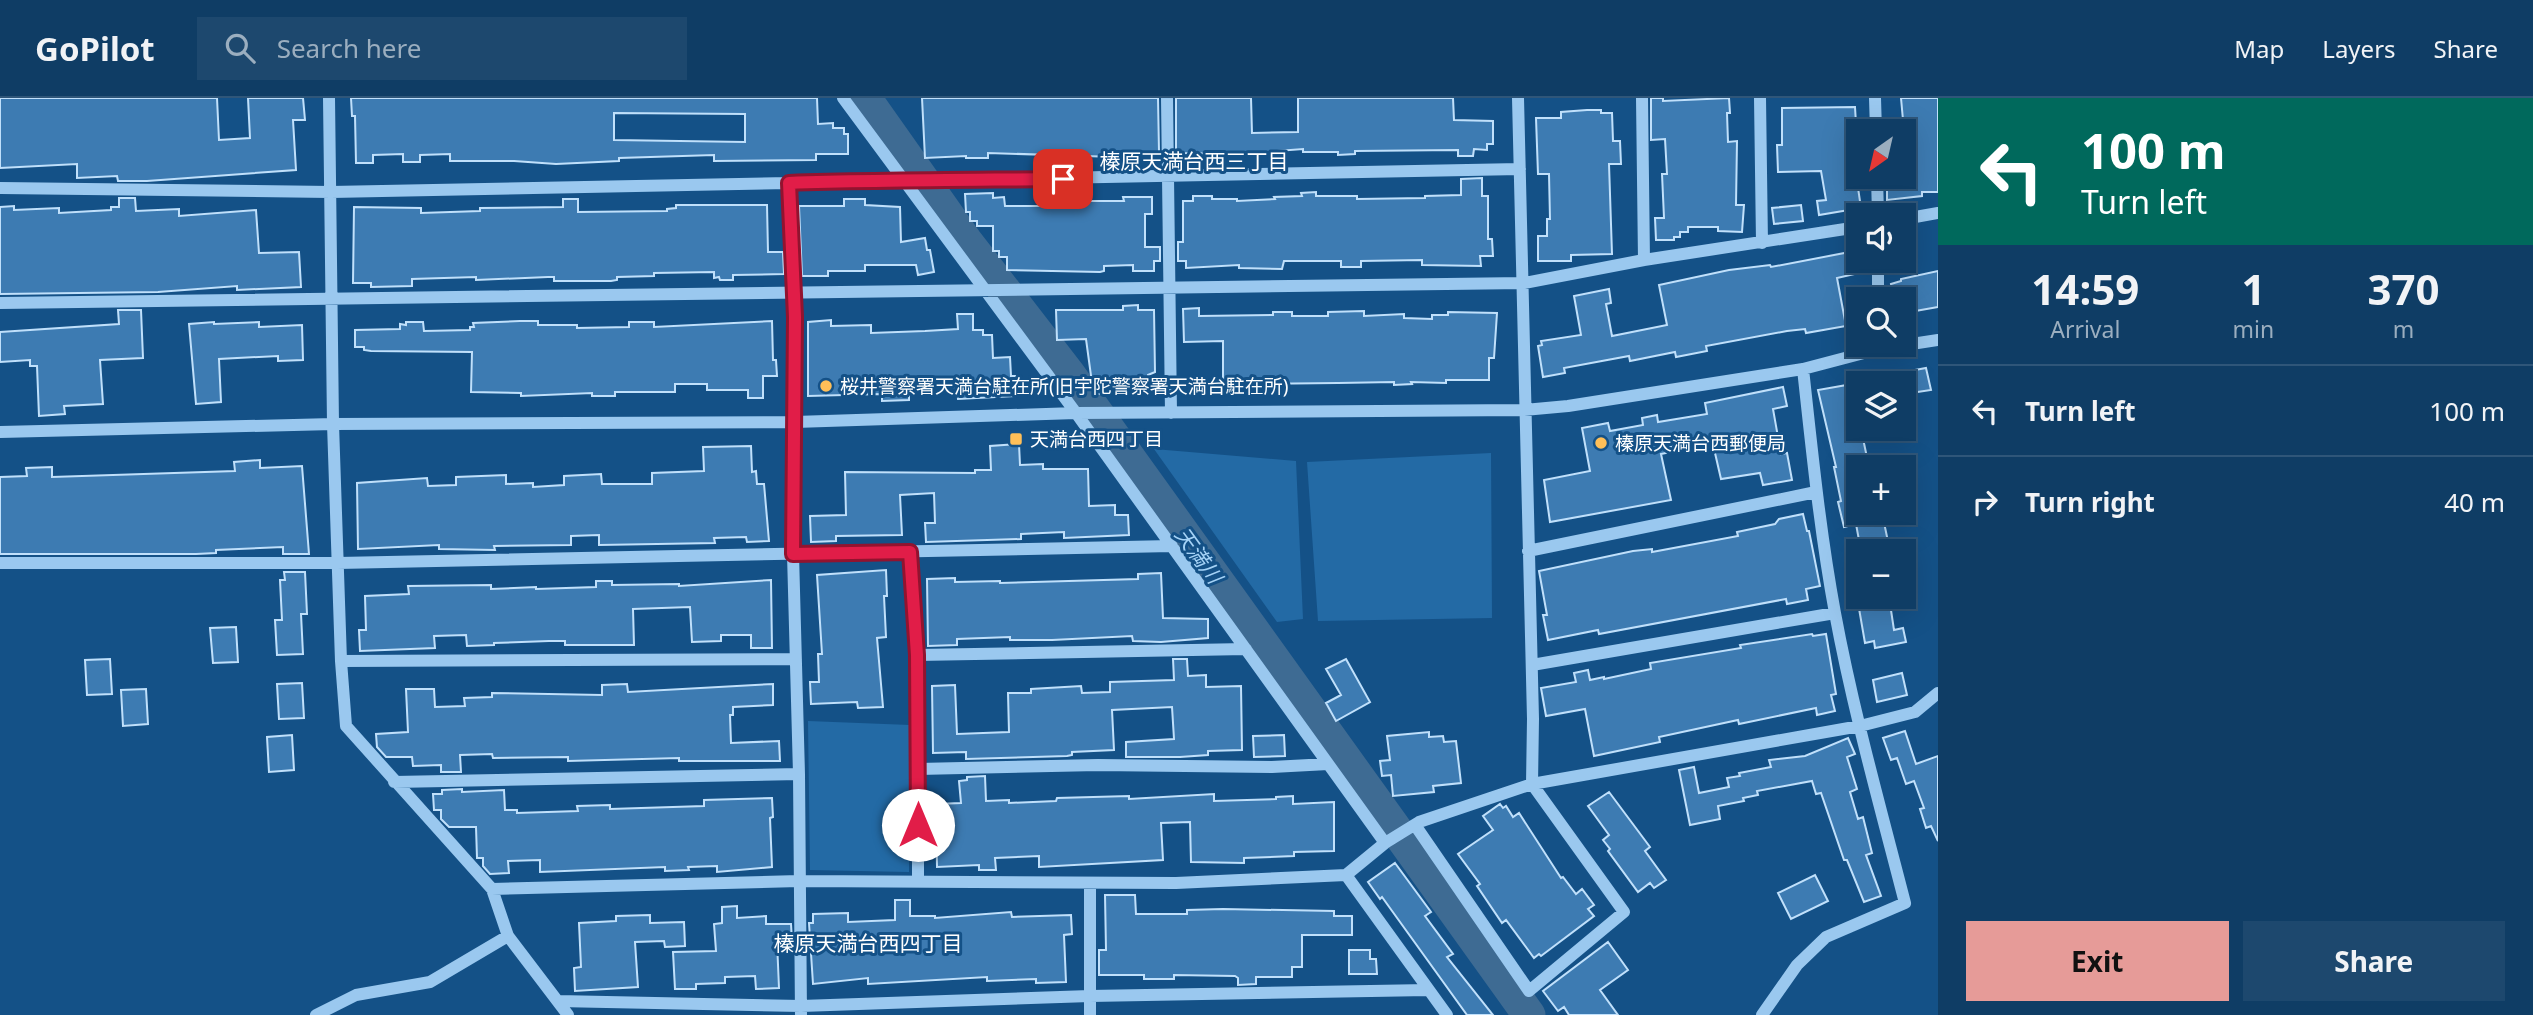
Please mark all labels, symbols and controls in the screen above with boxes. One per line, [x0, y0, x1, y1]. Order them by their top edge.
search box [197, 17, 687, 80]
text: GoPilot [35, 26, 155, 71]
icon: search [221, 29, 259, 67]
text: Search here [277, 30, 421, 66]
text: Map [2234, 32, 2284, 65]
text: Layers [2322, 32, 2396, 65]
text: Share [2434, 32, 2498, 65]
text: 100 m [2081, 117, 2226, 183]
north arrow [1846, 119, 1916, 189]
map controls [1846, 119, 1916, 609]
icon: left [1966, 126, 2057, 217]
district label: 榛原天満台西三丁目 [1100, 147, 1289, 175]
pin [1033, 149, 1093, 209]
icon: arrive [1044, 160, 1082, 198]
text: Turn left [2081, 180, 2207, 223]
button: sound [1846, 203, 1916, 273]
text: 14:59 [2031, 260, 2139, 317]
text: 1 [2241, 260, 2265, 317]
text: 370 [2368, 260, 2440, 317]
button: search [1846, 287, 1916, 357]
text: Arrival [2050, 313, 2120, 345]
text: min [2233, 313, 2274, 345]
text: m [2393, 313, 2414, 345]
button: layers [1846, 371, 1916, 441]
place label: 桜井警察署天満台駐在所(旧宇陀警察署天満台駐在所) [840, 373, 1288, 399]
marker: 桜井警察署天満台駐在所(旧宇陀警察署天満台駐在所) [818, 378, 834, 394]
icon: left [1966, 392, 2004, 430]
text: Turn left [2025, 393, 2136, 429]
text: 100 m [2429, 393, 2505, 429]
place label: 天満台西四丁目 [1030, 426, 1163, 452]
place label: 榛原天満台西郵便局 [1615, 430, 1786, 456]
marker: 天満台西四丁目 [1008, 431, 1024, 447]
marker: 榛原天満台西郵便局 [1593, 435, 1609, 451]
button: + [1846, 455, 1916, 525]
icon: right [1966, 483, 2004, 521]
text: Turn right [2025, 484, 2155, 520]
text: 40 m [2444, 484, 2505, 520]
water label: 天満川 [1169, 521, 1230, 590]
button: − [1846, 539, 1916, 609]
position arrow [881, 788, 955, 862]
button: Exit [1966, 921, 2229, 1001]
button: Share [2243, 921, 2505, 1001]
district label: 榛原天満台西四丁目 [774, 929, 963, 957]

